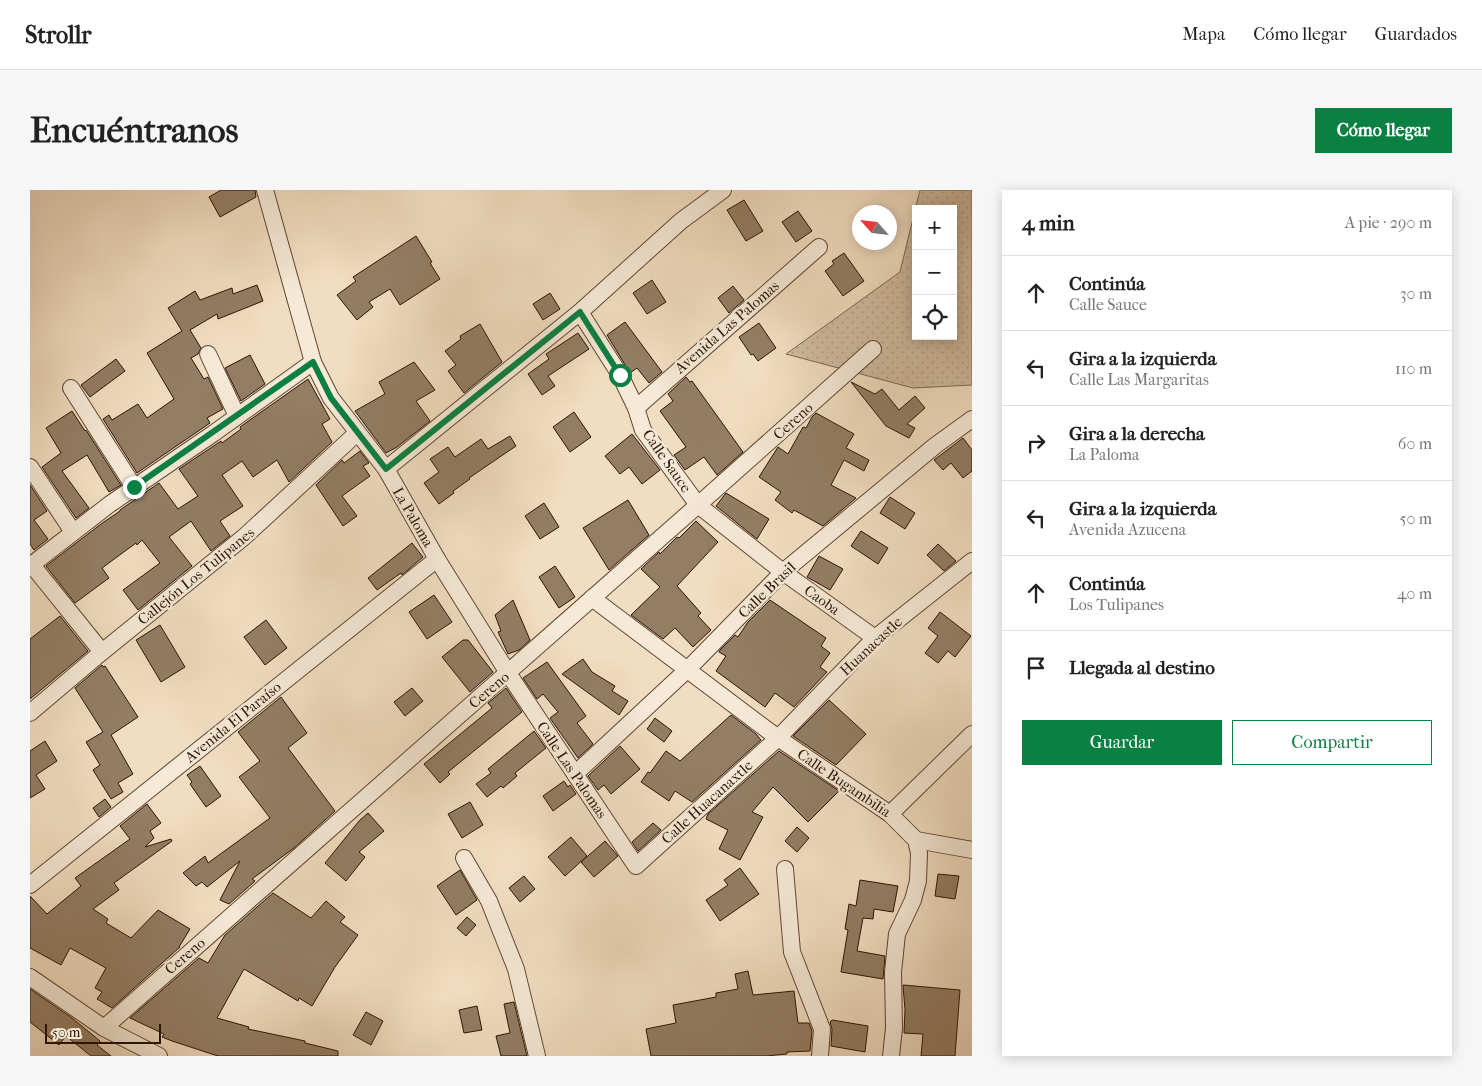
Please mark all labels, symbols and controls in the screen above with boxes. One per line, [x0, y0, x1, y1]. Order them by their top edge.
text: Strollr [25, 21, 92, 49]
text: Mapa [1182, 24, 1225, 45]
text: Cómo llegar [1253, 24, 1347, 45]
text: Guardados [1375, 24, 1457, 45]
button: Cómo llegar [1315, 108, 1452, 153]
text: Encuéntranos [30, 110, 238, 151]
north arrow [852, 205, 897, 250]
map controls [912, 205, 957, 340]
button: + [912, 205, 957, 250]
text: 4 min [1022, 211, 1075, 235]
text: A pie · 290 m [1345, 213, 1432, 232]
button: − [912, 250, 957, 295]
text: Continúa [1069, 273, 1145, 295]
street label: Avenida Las Palomas [670, 276, 783, 378]
icon: ahead [1022, 279, 1050, 307]
text: 30 m [1400, 284, 1432, 303]
button: locate [912, 295, 957, 340]
text: Calle Sauce [1069, 295, 1147, 314]
text: Gira a la izquierda [1069, 348, 1216, 370]
icon: left [1022, 354, 1050, 382]
text: 110 m [1395, 359, 1432, 378]
route start [609, 364, 632, 387]
text: Calle Las Margaritas [1069, 370, 1209, 389]
street label: Cereno [769, 398, 817, 444]
text: Gira a la derecha [1069, 423, 1205, 445]
street label: Calle Sauce [639, 426, 696, 497]
icon: right [1022, 429, 1050, 457]
text: 60 m [1398, 434, 1432, 453]
text: La Paloma [1069, 445, 1139, 464]
route end [123, 476, 146, 499]
street label: La Paloma [389, 484, 438, 551]
text: Gira a la izquierda [1069, 498, 1216, 520]
icon: left [1022, 504, 1050, 532]
text: 50 m [1400, 509, 1432, 528]
text: Avenida Azucena [1069, 520, 1186, 539]
street label: Callejón Los Tulipanes [134, 523, 258, 629]
street label: Calle Brasil [734, 558, 800, 622]
text: Continúa [1069, 573, 1145, 595]
icon: ahead [1022, 579, 1050, 607]
street label: Caoba [801, 581, 844, 619]
text: 40 m [1397, 584, 1432, 603]
text: Los Tulipanes [1069, 595, 1164, 614]
street label: Huanacastle [836, 612, 906, 679]
icon: arrive [1022, 654, 1050, 682]
text: Llegada al destino [1069, 657, 1215, 679]
street label: Cereno [465, 667, 513, 712]
street label: Avenida El Paraíso [180, 677, 285, 767]
street label: Calle Las Palomas [533, 718, 611, 822]
button: Guardar [1022, 720, 1222, 765]
button: Compartir [1232, 720, 1432, 765]
street label: Calle Bugambilia [794, 745, 895, 822]
street label: Calle Huacanaxtle [658, 756, 757, 848]
street label: Cereno [161, 933, 209, 978]
scale bar [45, 1021, 161, 1044]
text: 50 m [52, 1024, 80, 1041]

